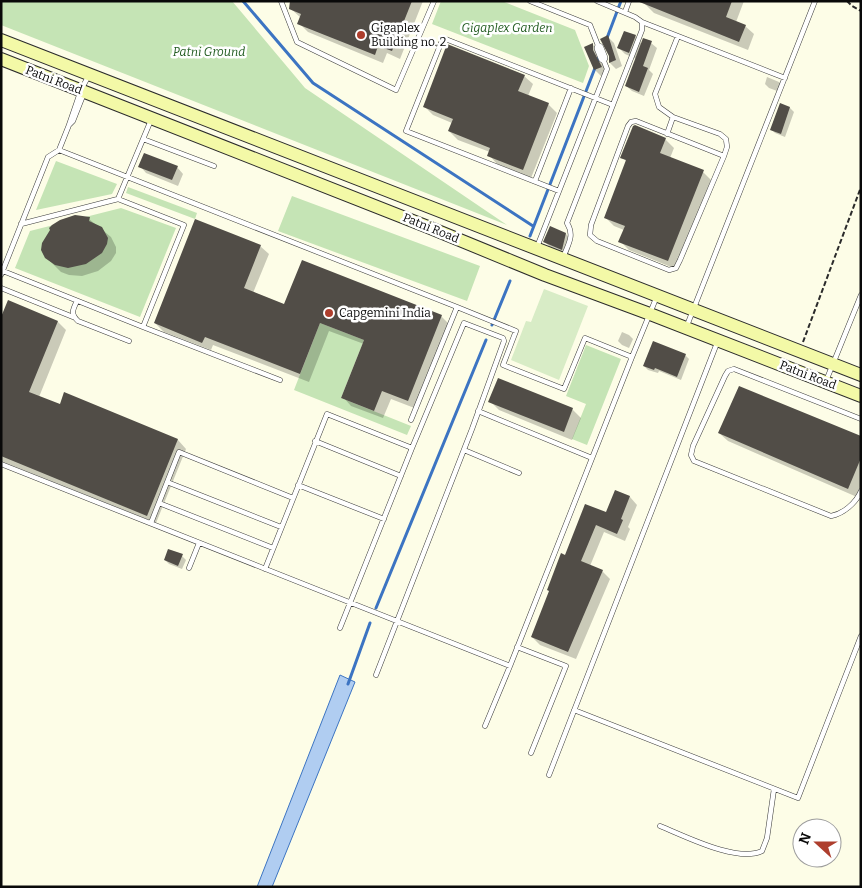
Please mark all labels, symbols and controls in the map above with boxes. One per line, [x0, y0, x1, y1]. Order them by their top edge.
place label: Gigaplex Building no. 2 [371, 21, 446, 49]
park label: Gigaplex Garden [461, 21, 553, 35]
marker: Gigaplex Building no. 2 [355, 29, 367, 41]
park label: Patni Ground [173, 45, 245, 59]
street label: Patni Road [24, 63, 84, 97]
street label: Patni Road [401, 210, 461, 246]
place label: Capgemini India [339, 306, 431, 320]
marker: Capgemini India [323, 307, 335, 319]
street label: Patni Road [778, 358, 838, 392]
north arrow [792, 818, 842, 868]
text: N [795, 830, 815, 847]

